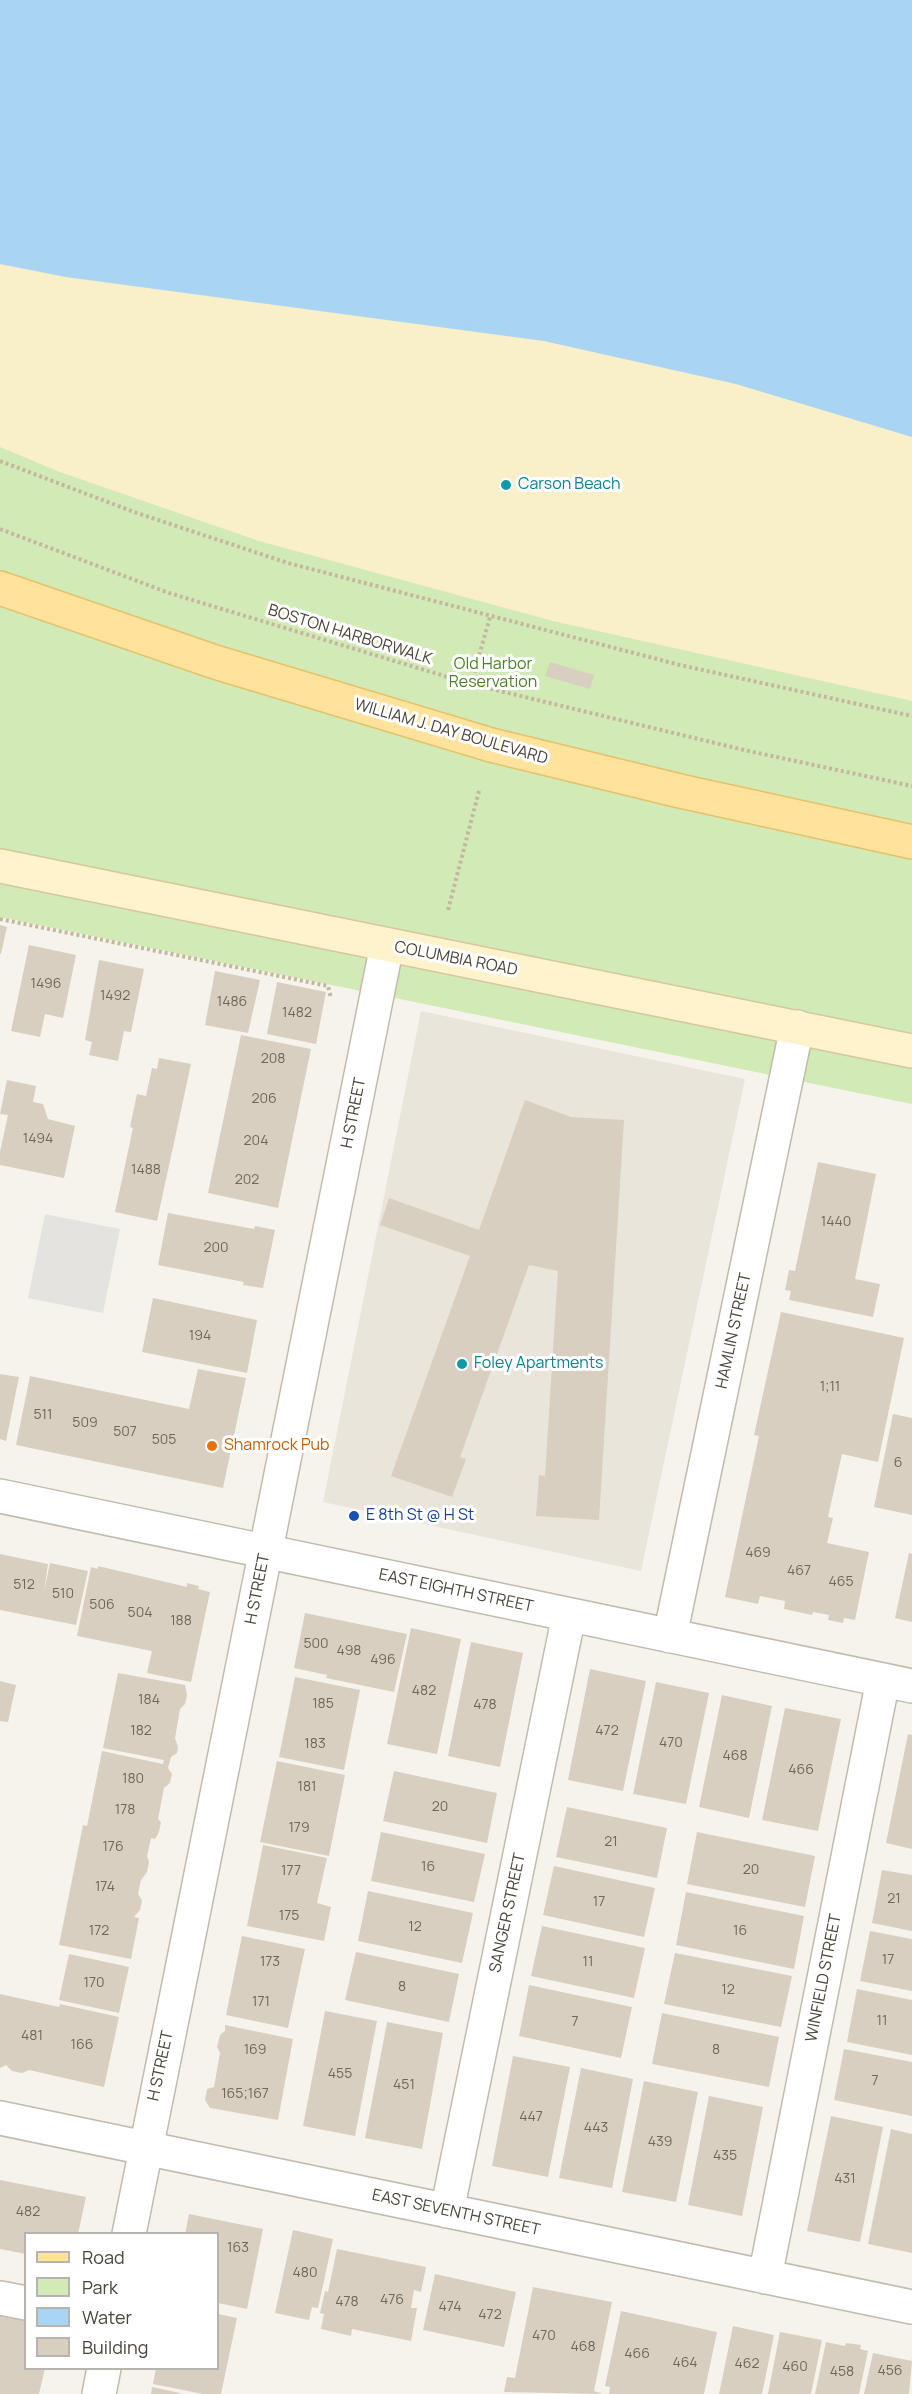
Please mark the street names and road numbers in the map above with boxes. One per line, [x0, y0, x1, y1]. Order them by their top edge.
street label: BOSTON HARBORWALK [266, 601, 434, 669]
street label: WILLIAM J. DAY BOULEVARD [352, 695, 550, 769]
street label: COLUMBIA ROAD [393, 938, 519, 980]
street label: H STREET [338, 1076, 370, 1150]
street label: HAMLIN STREET [712, 1271, 756, 1391]
street label: H STREET [242, 1552, 274, 1626]
street label: EAST EIGHTH STREET [377, 1565, 535, 1617]
street label: SANGER STREET [486, 1851, 530, 1975]
street label: WINFIELD STREET [802, 1912, 846, 2044]
street label: H STREET [144, 2029, 178, 2103]
street label: EAST SEVENTH STREET [370, 2186, 542, 2240]

